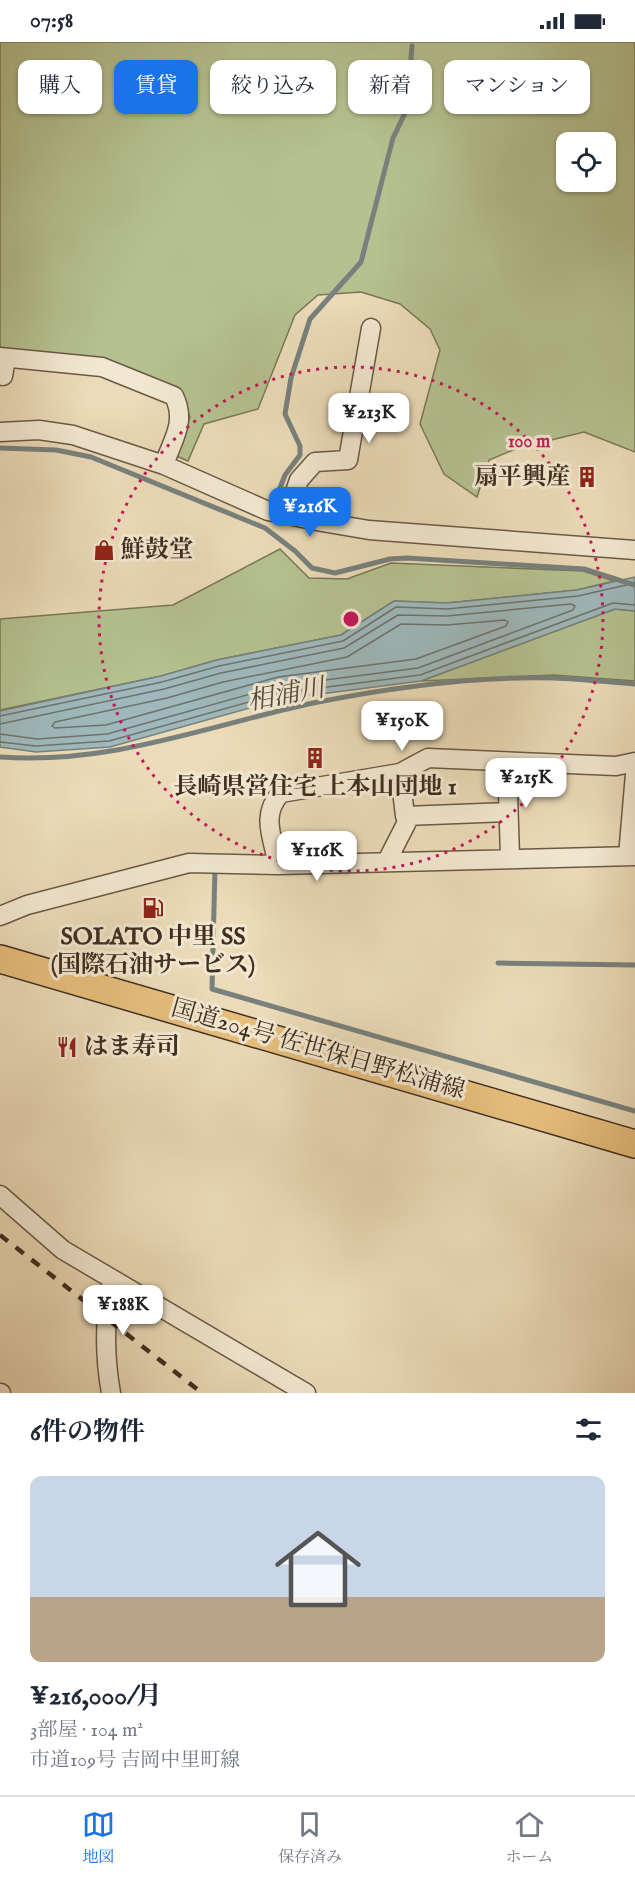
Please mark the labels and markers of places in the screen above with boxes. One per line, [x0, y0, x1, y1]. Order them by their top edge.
pin: ¥213K [327, 393, 411, 444]
place label: 扇平興産 [474, 462, 570, 493]
building icon: 扇平興産 [575, 465, 599, 489]
pin: ¥216K [268, 487, 352, 538]
place label: 鮮鼓堂 [121, 535, 193, 566]
shop icon: 鮮鼓堂 [92, 538, 116, 562]
centre of rings [341, 609, 361, 629]
pin: ¥150K [360, 701, 444, 752]
building icon: 長崎県営住宅 上本山団地 1 [303, 746, 327, 770]
pin: ¥215K [484, 758, 568, 809]
place label: 長崎県営住宅 上本山団地 1 [173, 772, 457, 803]
pin: ¥116K [275, 831, 359, 882]
fuel station icon: SOLATO 中里 SS (国際石油サービス) [141, 896, 165, 920]
place label: SOLATO 中里 SS (国際石油サービス) [51, 922, 255, 981]
place label: はま寿司 [84, 1032, 180, 1063]
restaurant icon: はま寿司 [55, 1035, 79, 1059]
pin: ¥188K [81, 1285, 165, 1336]

